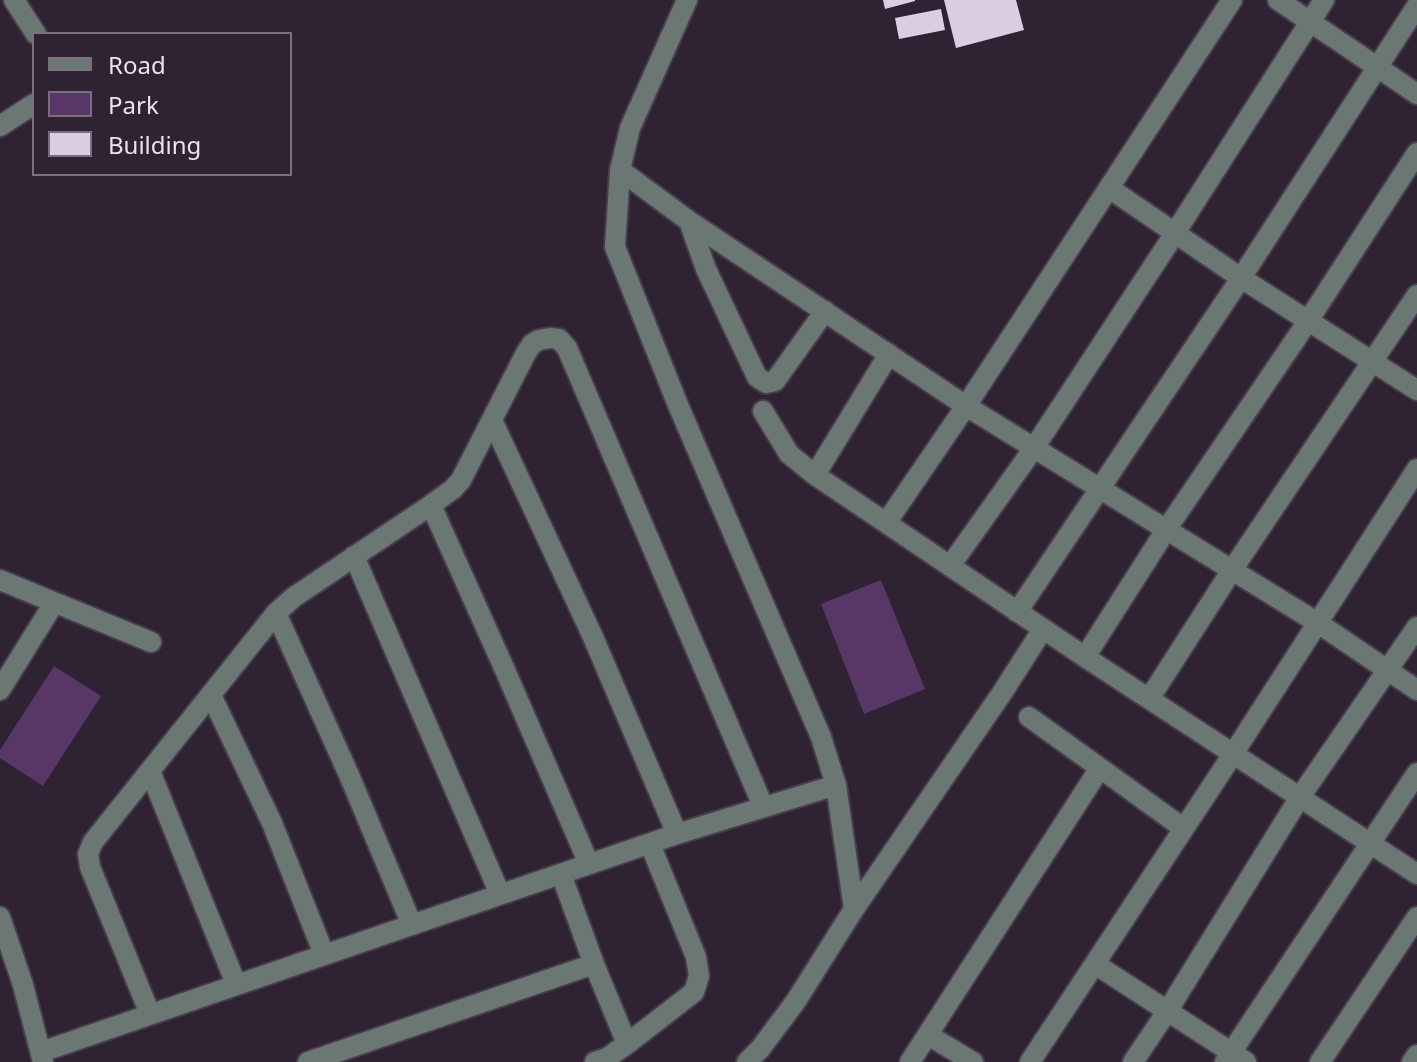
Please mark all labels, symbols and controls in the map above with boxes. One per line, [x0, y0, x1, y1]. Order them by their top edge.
legend [32, 32, 292, 176]
text: Road [108, 48, 166, 81]
text: Park [108, 88, 159, 121]
text: Building [108, 128, 201, 161]

